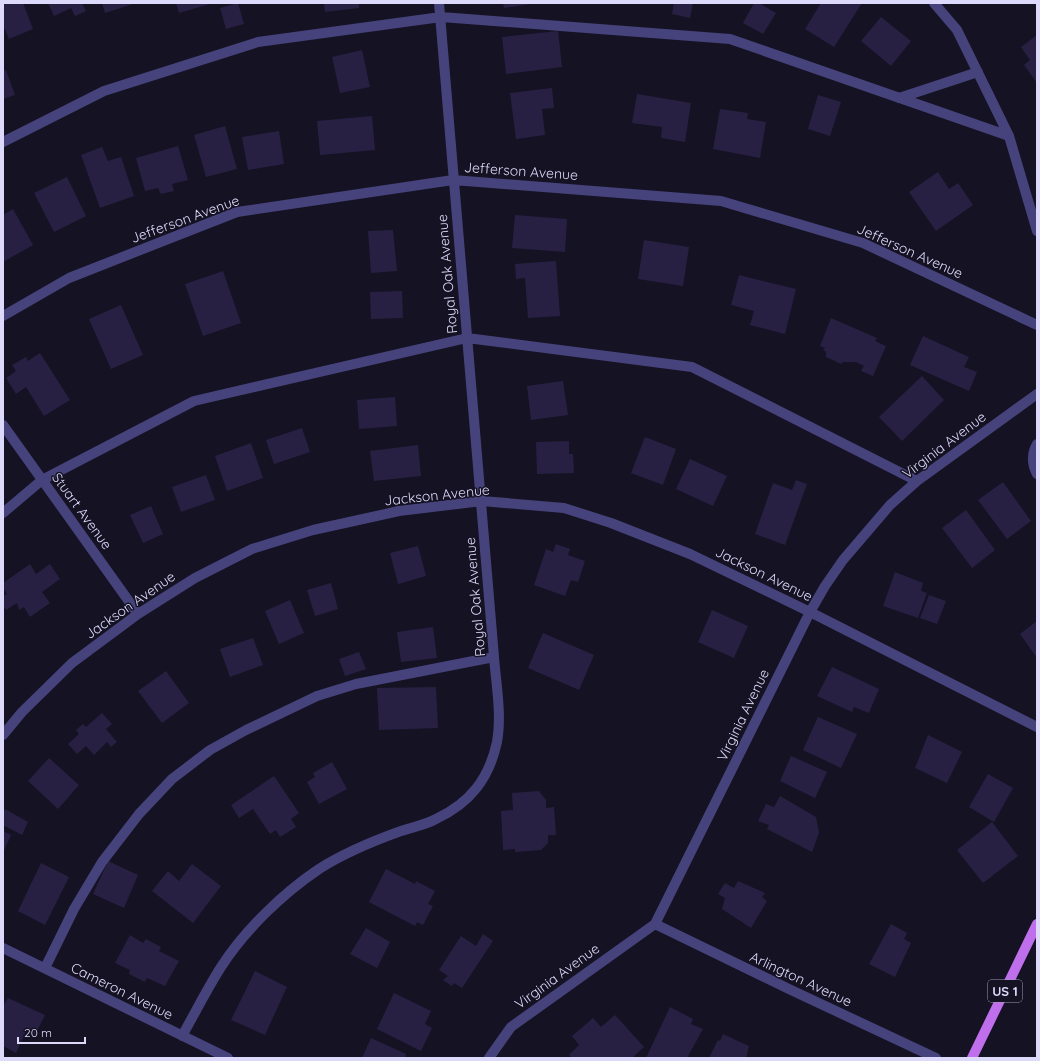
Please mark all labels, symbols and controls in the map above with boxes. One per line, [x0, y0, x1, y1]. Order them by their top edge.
street label: Jefferson Avenue [463, 158, 579, 184]
street label: Jefferson Avenue [128, 191, 242, 247]
street label: Royal Oak Avenue [433, 214, 461, 334]
street label: Jefferson Avenue [854, 220, 966, 282]
street label: Virginia Avenue [898, 408, 990, 482]
street label: Stuart Avenue [48, 469, 116, 553]
street label: Jackson Avenue [383, 481, 491, 509]
street label: Royal Oak Avenue [461, 537, 489, 657]
street label: Jackson Avenue [712, 543, 816, 605]
street label: Jackson Avenue [81, 567, 179, 643]
street label: Virginia Avenue [713, 666, 773, 764]
street label: Virginia Avenue [511, 939, 603, 1013]
street label: Arlington Avenue [747, 948, 855, 1011]
street label: Cameron Avenue [68, 958, 176, 1024]
road number: US 1 [988, 980, 1022, 1002]
scale bar [18, 1019, 85, 1045]
text: 20 m [24, 1025, 52, 1040]

